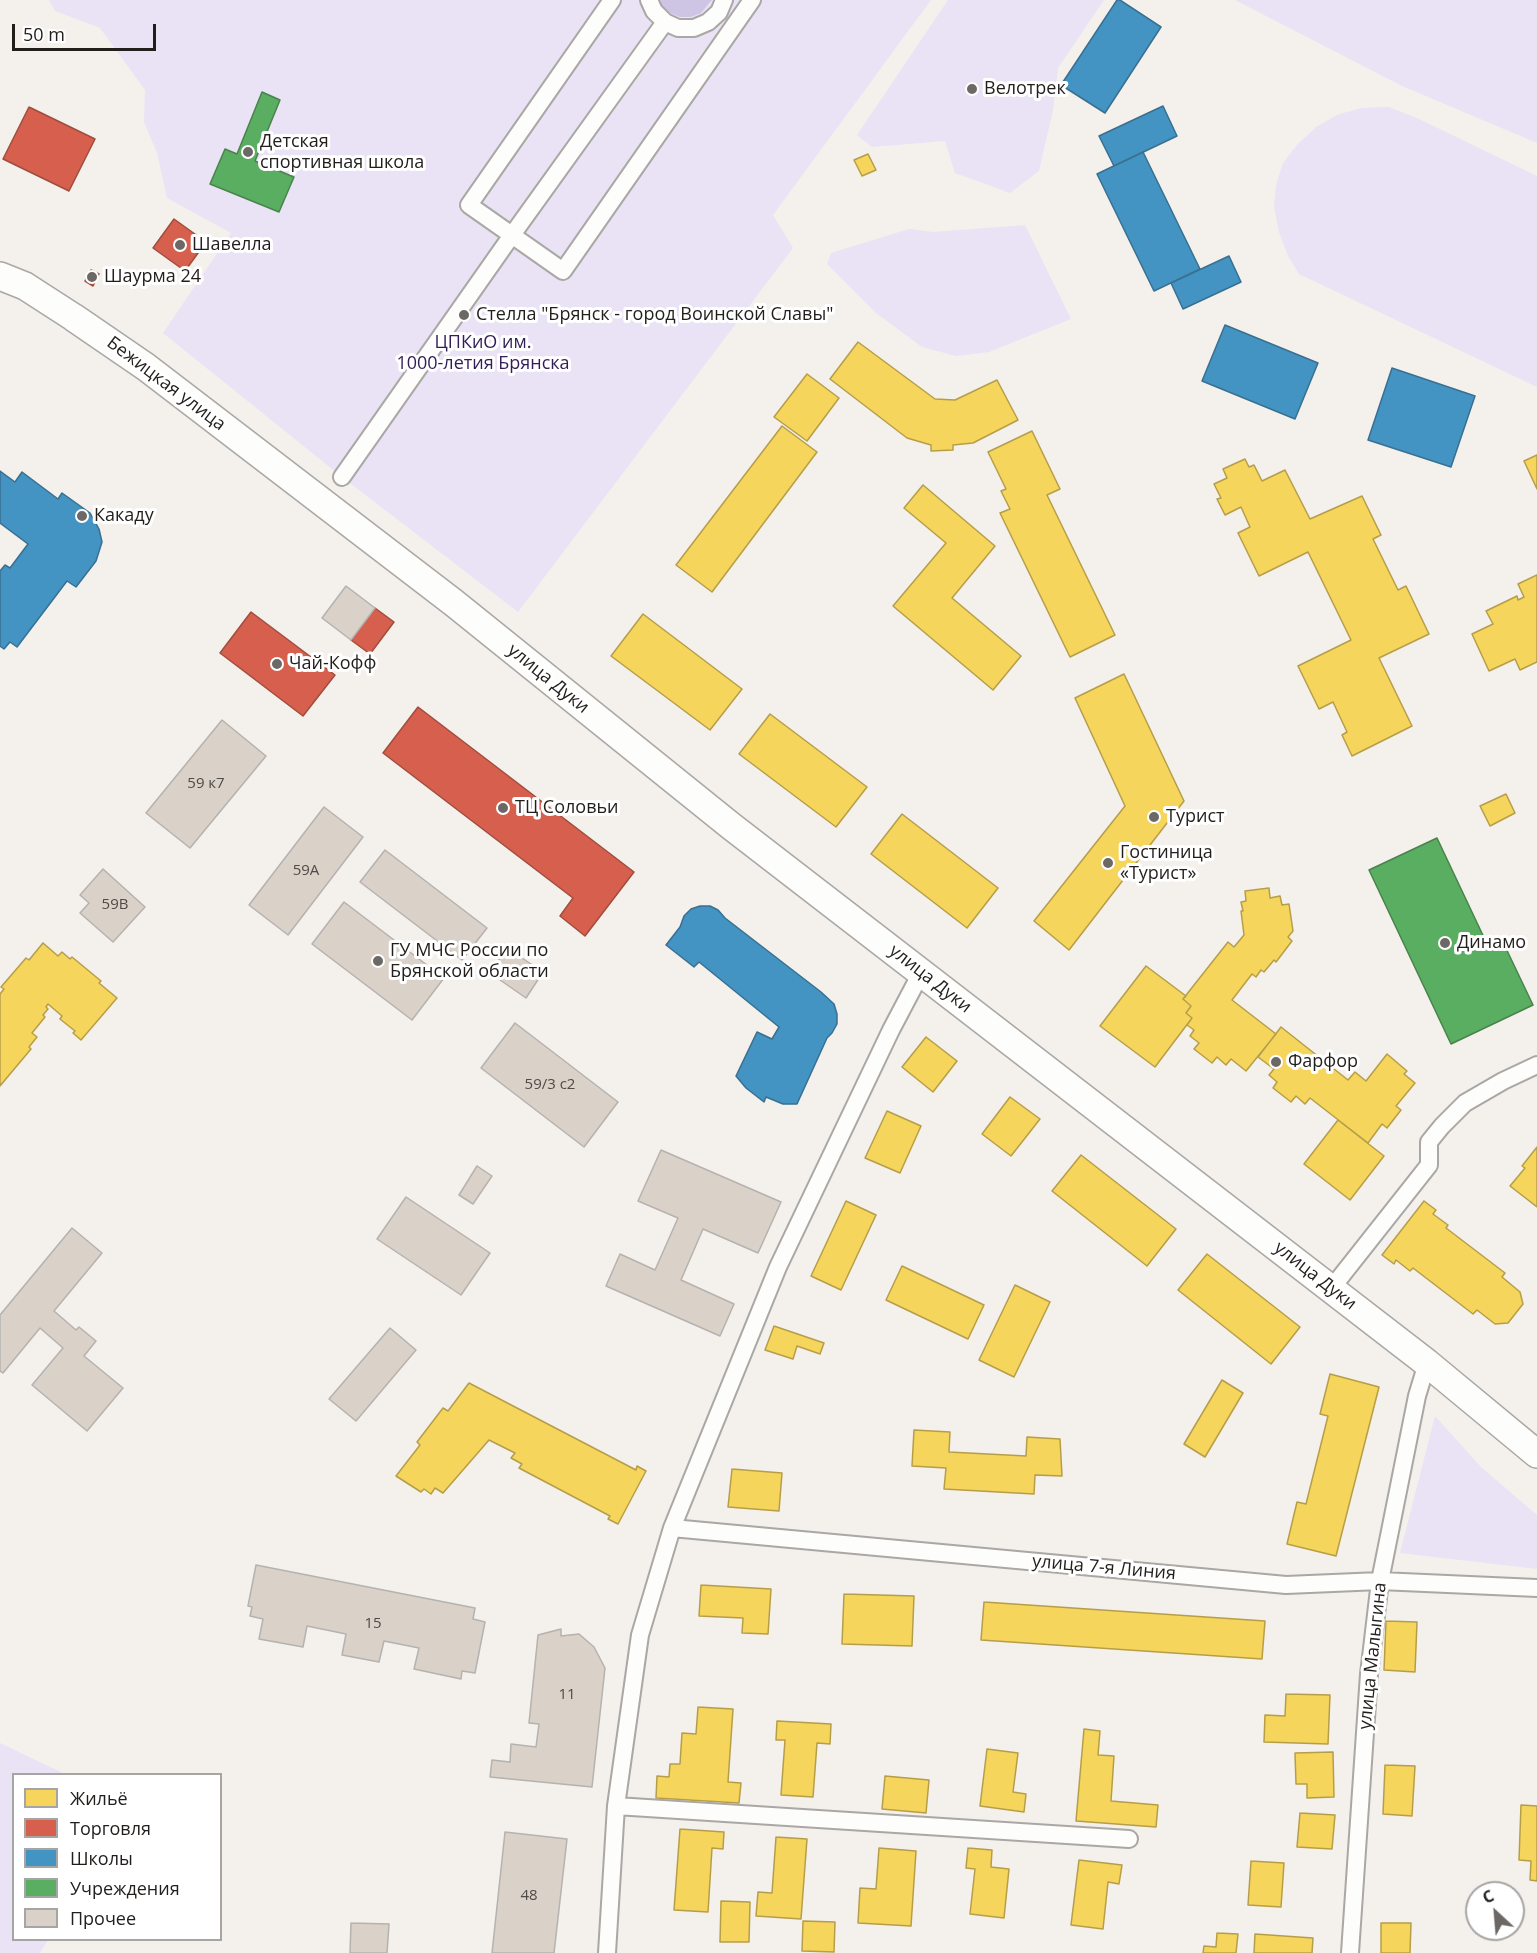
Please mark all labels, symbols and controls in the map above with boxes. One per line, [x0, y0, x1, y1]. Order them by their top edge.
scale bar [15, 12, 159, 50]
text: 50 m [23, 22, 65, 46]
place label: Велотрек [984, 78, 1066, 100]
marker: Велотрек [965, 82, 979, 96]
place label: Детская спортивная школа [260, 131, 424, 174]
marker: Детская спортивная школа [241, 145, 255, 159]
place label: Шавелла [192, 234, 272, 256]
marker: Шавелла [173, 238, 187, 252]
place label: Шаурма 24 [104, 266, 201, 288]
marker: Шаурма 24 [85, 270, 99, 284]
place label: Стелла "Брянск - город Воинской Славы" [476, 304, 833, 326]
marker: Стелла "Брянск - город Воинской Славы" [457, 308, 471, 322]
street label: Бежицкая улица [102, 332, 230, 436]
park label: ЦПКиО им. 1000-летия Брянска [396, 332, 570, 374]
place label: Какаду [94, 505, 154, 527]
marker: Какаду [75, 509, 89, 523]
street label: улица Дуки [503, 640, 593, 718]
place label: Чай-Кофф [289, 653, 376, 675]
marker: Чай-Кофф [270, 657, 284, 671]
house number: 59 к7 [187, 775, 225, 793]
place label: ТЦ Соловьи [515, 797, 619, 819]
marker: ТЦ Соловьи [496, 801, 510, 815]
place label: Турист [1166, 806, 1224, 828]
marker: Турист [1147, 810, 1161, 824]
place label: Гостиница «Турист» [1120, 842, 1213, 884]
marker: Гостиница «Турист» [1101, 856, 1115, 870]
house number: 59А [293, 862, 319, 880]
house number: 59В [102, 896, 128, 914]
place label: Динамо [1457, 932, 1526, 954]
marker: Динамо [1438, 936, 1452, 950]
place label: ГУ МЧС России по Брянской области [390, 940, 549, 982]
street label: улица Дуки [884, 940, 976, 1018]
marker: ГУ МЧС России по Брянской области [371, 954, 385, 968]
place label: Фарфор [1288, 1051, 1358, 1073]
marker: Фарфор [1269, 1055, 1283, 1069]
house number: 59/3 с2 [525, 1076, 575, 1094]
street label: улица Дуки [1269, 1237, 1361, 1315]
street label: улица 7-я Линия [1031, 1551, 1177, 1585]
street label: улица Малыгина [1355, 1581, 1391, 1731]
house number: 15 [364, 1615, 382, 1633]
house number: 11 [558, 1686, 576, 1704]
legend [12, 1773, 222, 1941]
text: Жильё [70, 1786, 128, 1810]
text: Торговля [70, 1816, 151, 1840]
text: Школы [70, 1846, 133, 1870]
text: Учреждения [70, 1876, 180, 1900]
north arrow [1465, 1881, 1525, 1941]
text: С [1479, 1884, 1497, 1909]
house number: 48 [520, 1887, 538, 1905]
text: Прочее [70, 1906, 136, 1930]

